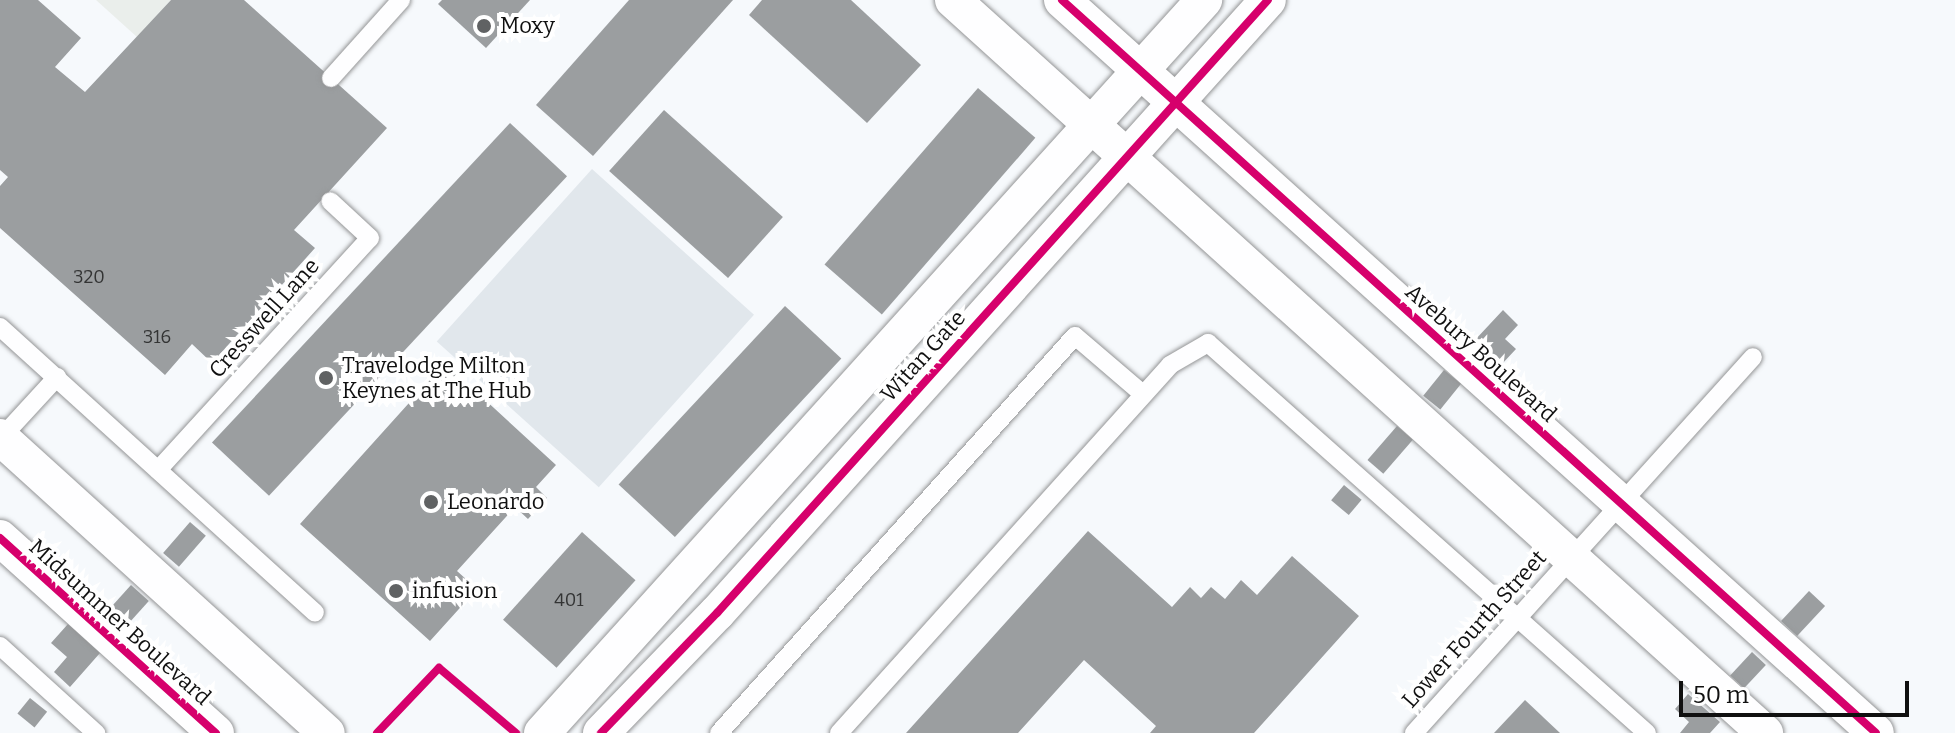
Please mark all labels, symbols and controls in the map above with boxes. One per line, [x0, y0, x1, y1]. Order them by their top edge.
place label: Moxy [500, 13, 555, 39]
marker: Moxy [475, 17, 493, 35]
street label: Cresswell Lane [203, 253, 325, 383]
house number: 320 [73, 266, 105, 288]
street label: Avebury Boulevard [1400, 278, 1562, 428]
street label: Witan Gate [875, 305, 971, 407]
house number: 316 [143, 326, 171, 348]
place label: Travelodge Milton Keynes at The Hub [342, 352, 532, 404]
marker: Travelodge Milton Keynes at The Hub [317, 369, 335, 387]
place label: Leonardo [447, 489, 544, 515]
marker: Leonardo [422, 493, 440, 511]
street label: Midsummer Boulevard [24, 534, 216, 710]
street label: Lower Fourth Street [1396, 545, 1552, 713]
place label: infusion [412, 578, 497, 604]
marker: infusion [387, 582, 405, 600]
house number: 401 [554, 589, 584, 611]
scale bar [1683, 665, 1913, 715]
text: 50 m [1693, 681, 1749, 709]

